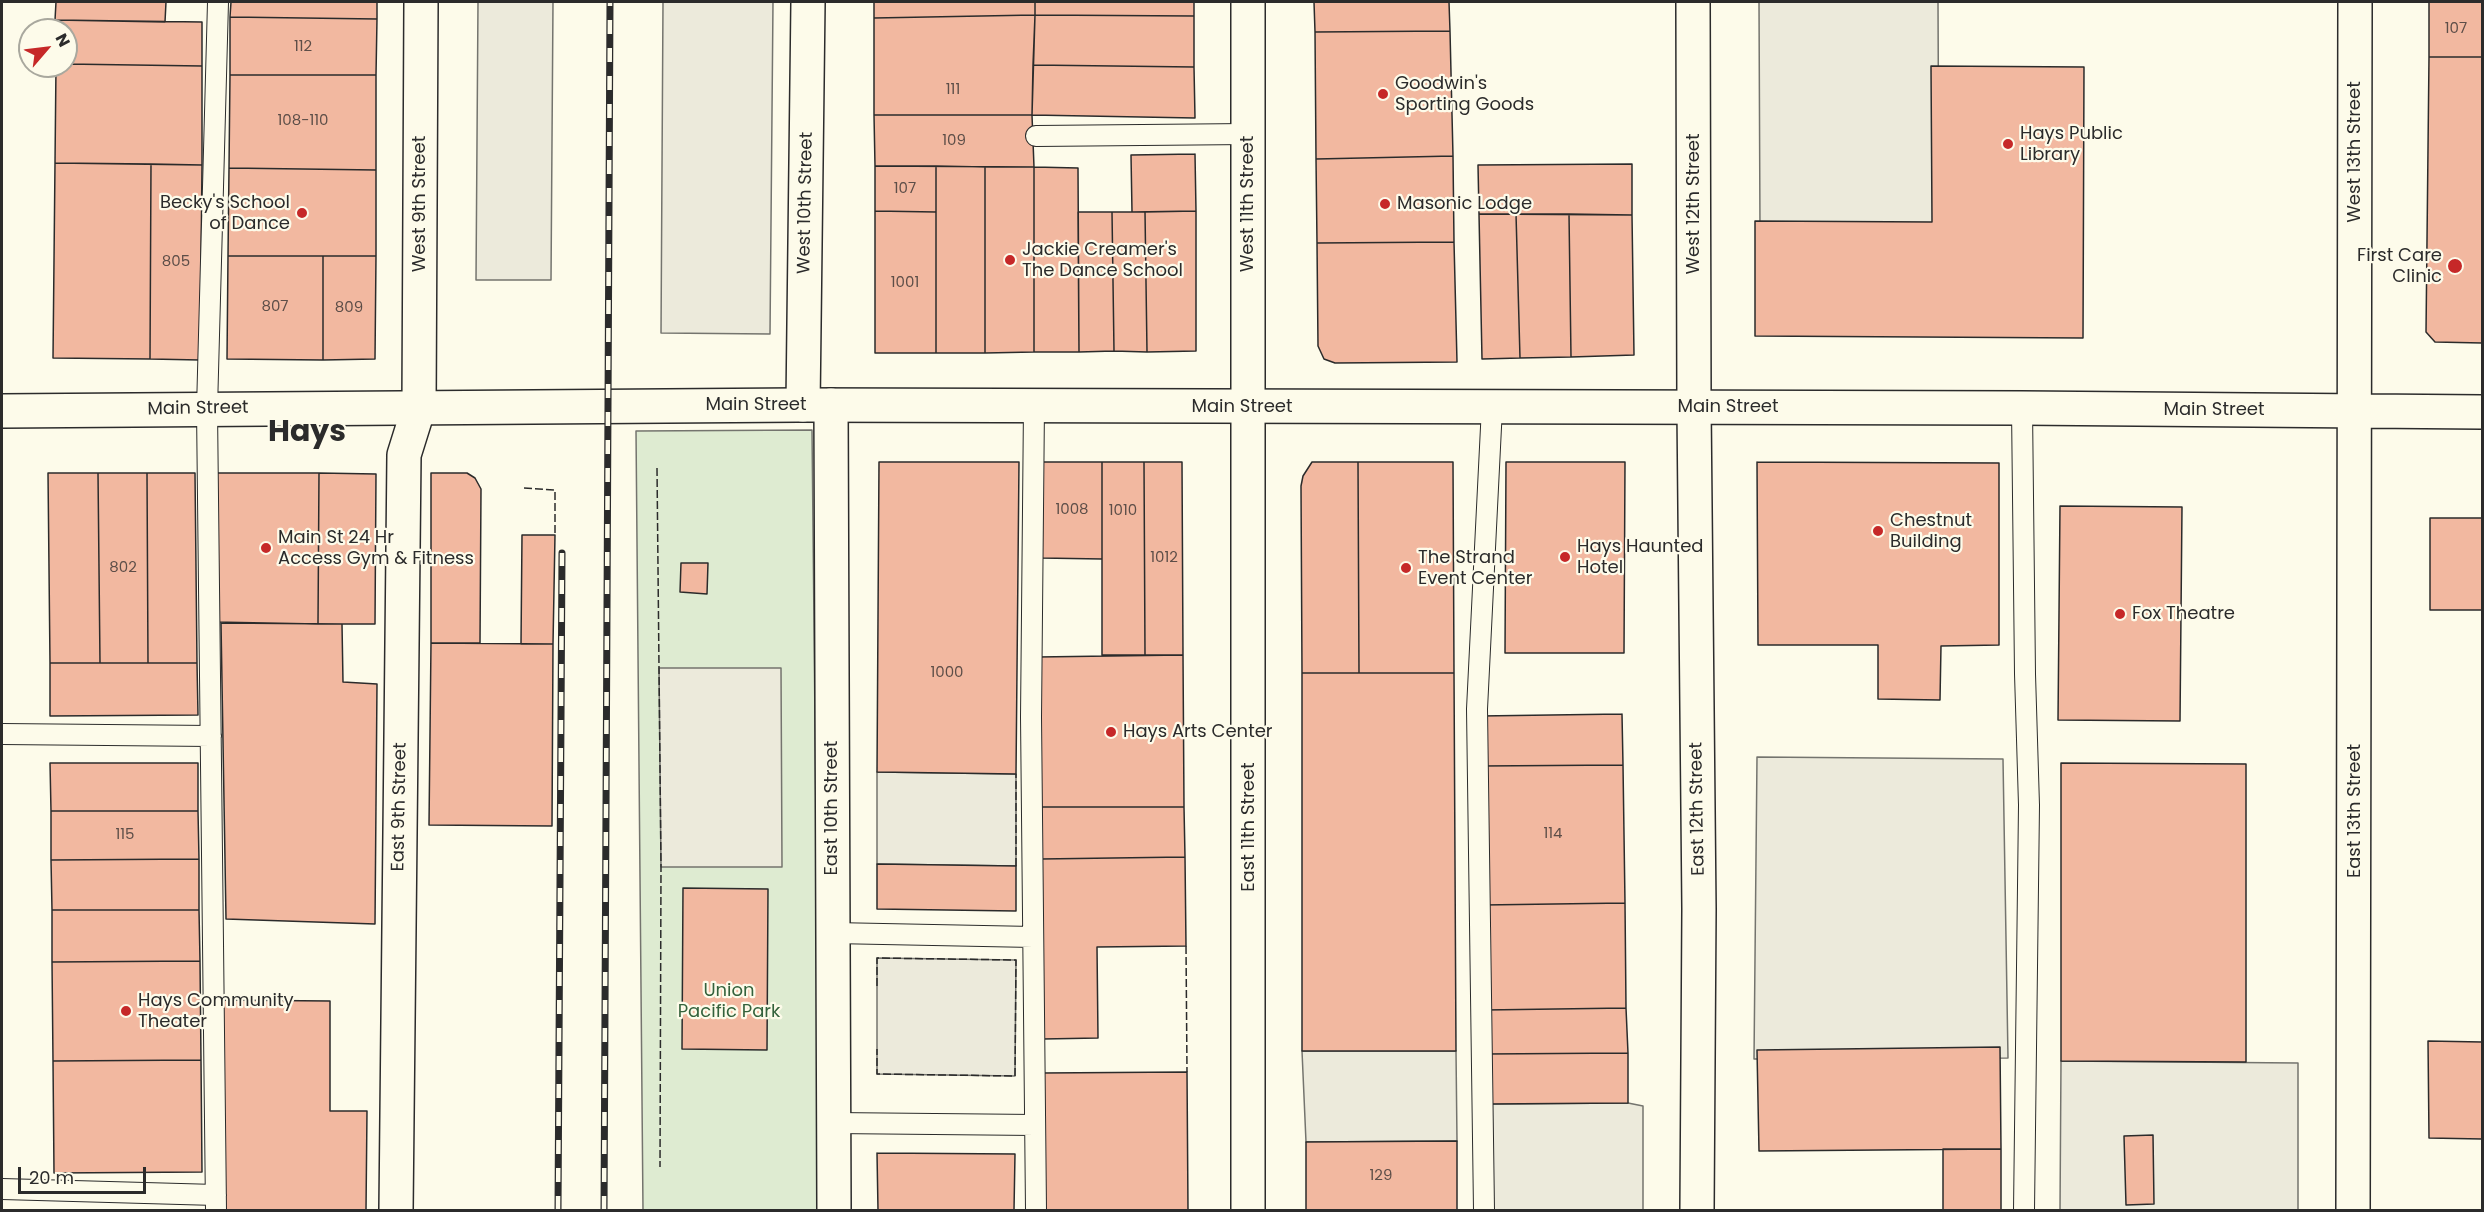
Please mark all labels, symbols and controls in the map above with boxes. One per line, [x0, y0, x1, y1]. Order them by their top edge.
north arrow [18, 18, 78, 78]
house number: 107 [2445, 20, 2467, 38]
text: N [50, 30, 76, 51]
house number: 112 [294, 38, 312, 56]
place label: Goodwin's Sporting Goods [1395, 73, 1534, 116]
house number: 111 [946, 81, 960, 99]
street label: West 13th Street [2344, 81, 2366, 223]
marker: Goodwin's Sporting Goods [1376, 87, 1390, 101]
house number: 108-110 [278, 112, 328, 130]
place label: Hays Public Library [2020, 123, 2123, 166]
street label: West 10th Street [794, 132, 818, 274]
house number: 109 [942, 132, 966, 150]
street label: West 12th Street [1683, 133, 1705, 275]
street label: West 9th Street [409, 136, 431, 272]
street label: West 11th Street [1237, 136, 1259, 272]
marker: Hays Public Library [2001, 137, 2015, 151]
house number: 107 [894, 180, 916, 198]
place label: Becky's School of Dance [160, 192, 290, 234]
place label: Masonic Lodge [1397, 193, 1532, 215]
marker: Masonic Lodge [1378, 197, 1392, 211]
marker: Becky's School of Dance [295, 206, 309, 220]
place label: Jackie Creamer's The Dance School [1022, 239, 1183, 282]
place label: First Care Clinic [2357, 245, 2442, 288]
house number: 805 [162, 253, 190, 271]
marker: Jackie Creamer's The Dance School [1003, 253, 1017, 267]
marker: First Care Clinic [2446, 257, 2464, 275]
house number: 1001 [891, 274, 919, 292]
house number: 807 [261, 298, 289, 316]
house number: 809 [335, 299, 363, 317]
street label: Main Street [705, 394, 807, 416]
street label: Main Street [1191, 396, 1293, 418]
street label: Main Street [1677, 396, 1779, 418]
street label: Main Street [147, 397, 249, 421]
street label: Main Street [2163, 399, 2265, 421]
district label: Hays [268, 415, 346, 451]
house number: 1008 [1055, 501, 1089, 519]
house number: 1010 [1109, 502, 1137, 520]
place label: Chestnut Building [1890, 510, 1972, 552]
marker: Chestnut Building [1871, 524, 1885, 538]
place label: Main St 24 Hr Access Gym & Fitness [278, 527, 474, 570]
place label: Hays Haunted Hotel [1577, 536, 1704, 578]
marker: Main St 24 Hr Access Gym & Fitness [259, 541, 273, 555]
place label: The Strand Event Center [1418, 547, 1532, 590]
house number: 1012 [1150, 549, 1178, 567]
marker: Hays Haunted Hotel [1558, 550, 1572, 564]
house number: 802 [109, 559, 137, 577]
marker: The Strand Event Center [1399, 561, 1413, 575]
place label: Fox Theatre [2132, 603, 2235, 625]
marker: Fox Theatre [2113, 607, 2127, 621]
house number: 1000 [930, 664, 964, 682]
place label: Hays Arts Center [1123, 721, 1273, 743]
marker: Hays Arts Center [1104, 725, 1118, 739]
street label: East 10th Street [821, 741, 843, 875]
street label: East 9th Street [388, 742, 412, 872]
street label: East 12th Street [1686, 742, 1710, 876]
street label: East 13th Street [2344, 744, 2366, 878]
street label: East 11th Street [1238, 762, 1260, 892]
house number: 114 [1543, 825, 1563, 843]
house number: 115 [115, 826, 135, 844]
park label: Union Pacific Park [678, 980, 780, 1022]
place label: Hays Community Theater [138, 990, 294, 1032]
marker: Hays Community Theater [119, 1004, 133, 1018]
scale bar [21, 1155, 148, 1193]
text: 20 m [29, 1165, 74, 1190]
house number: 129 [1370, 1167, 1392, 1185]

